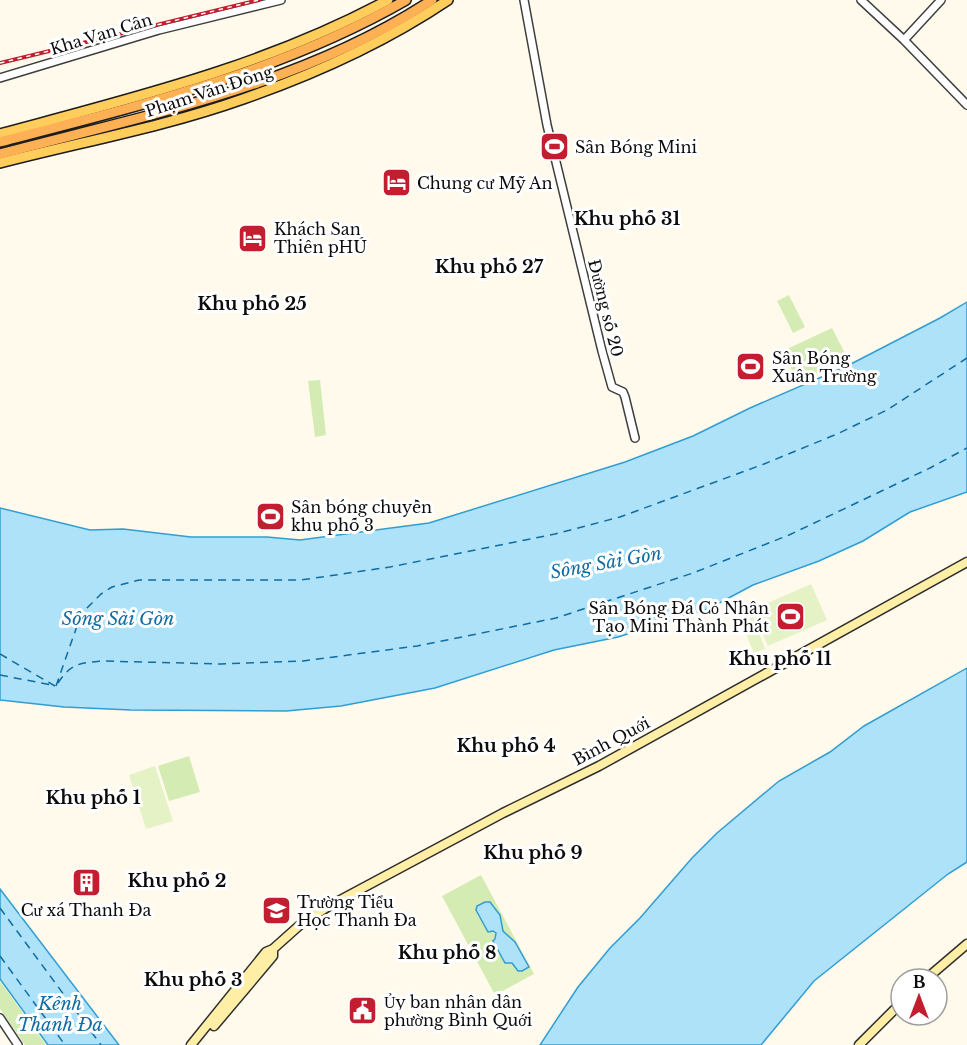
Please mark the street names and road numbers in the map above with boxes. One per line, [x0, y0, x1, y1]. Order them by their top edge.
street label: Kha Vạn Cân [47, 9, 155, 59]
street label: Phạm Văn Đồng [143, 61, 276, 121]
street label: Đường số 20 [584, 257, 628, 359]
street label: Bình Quới [569, 712, 653, 770]

